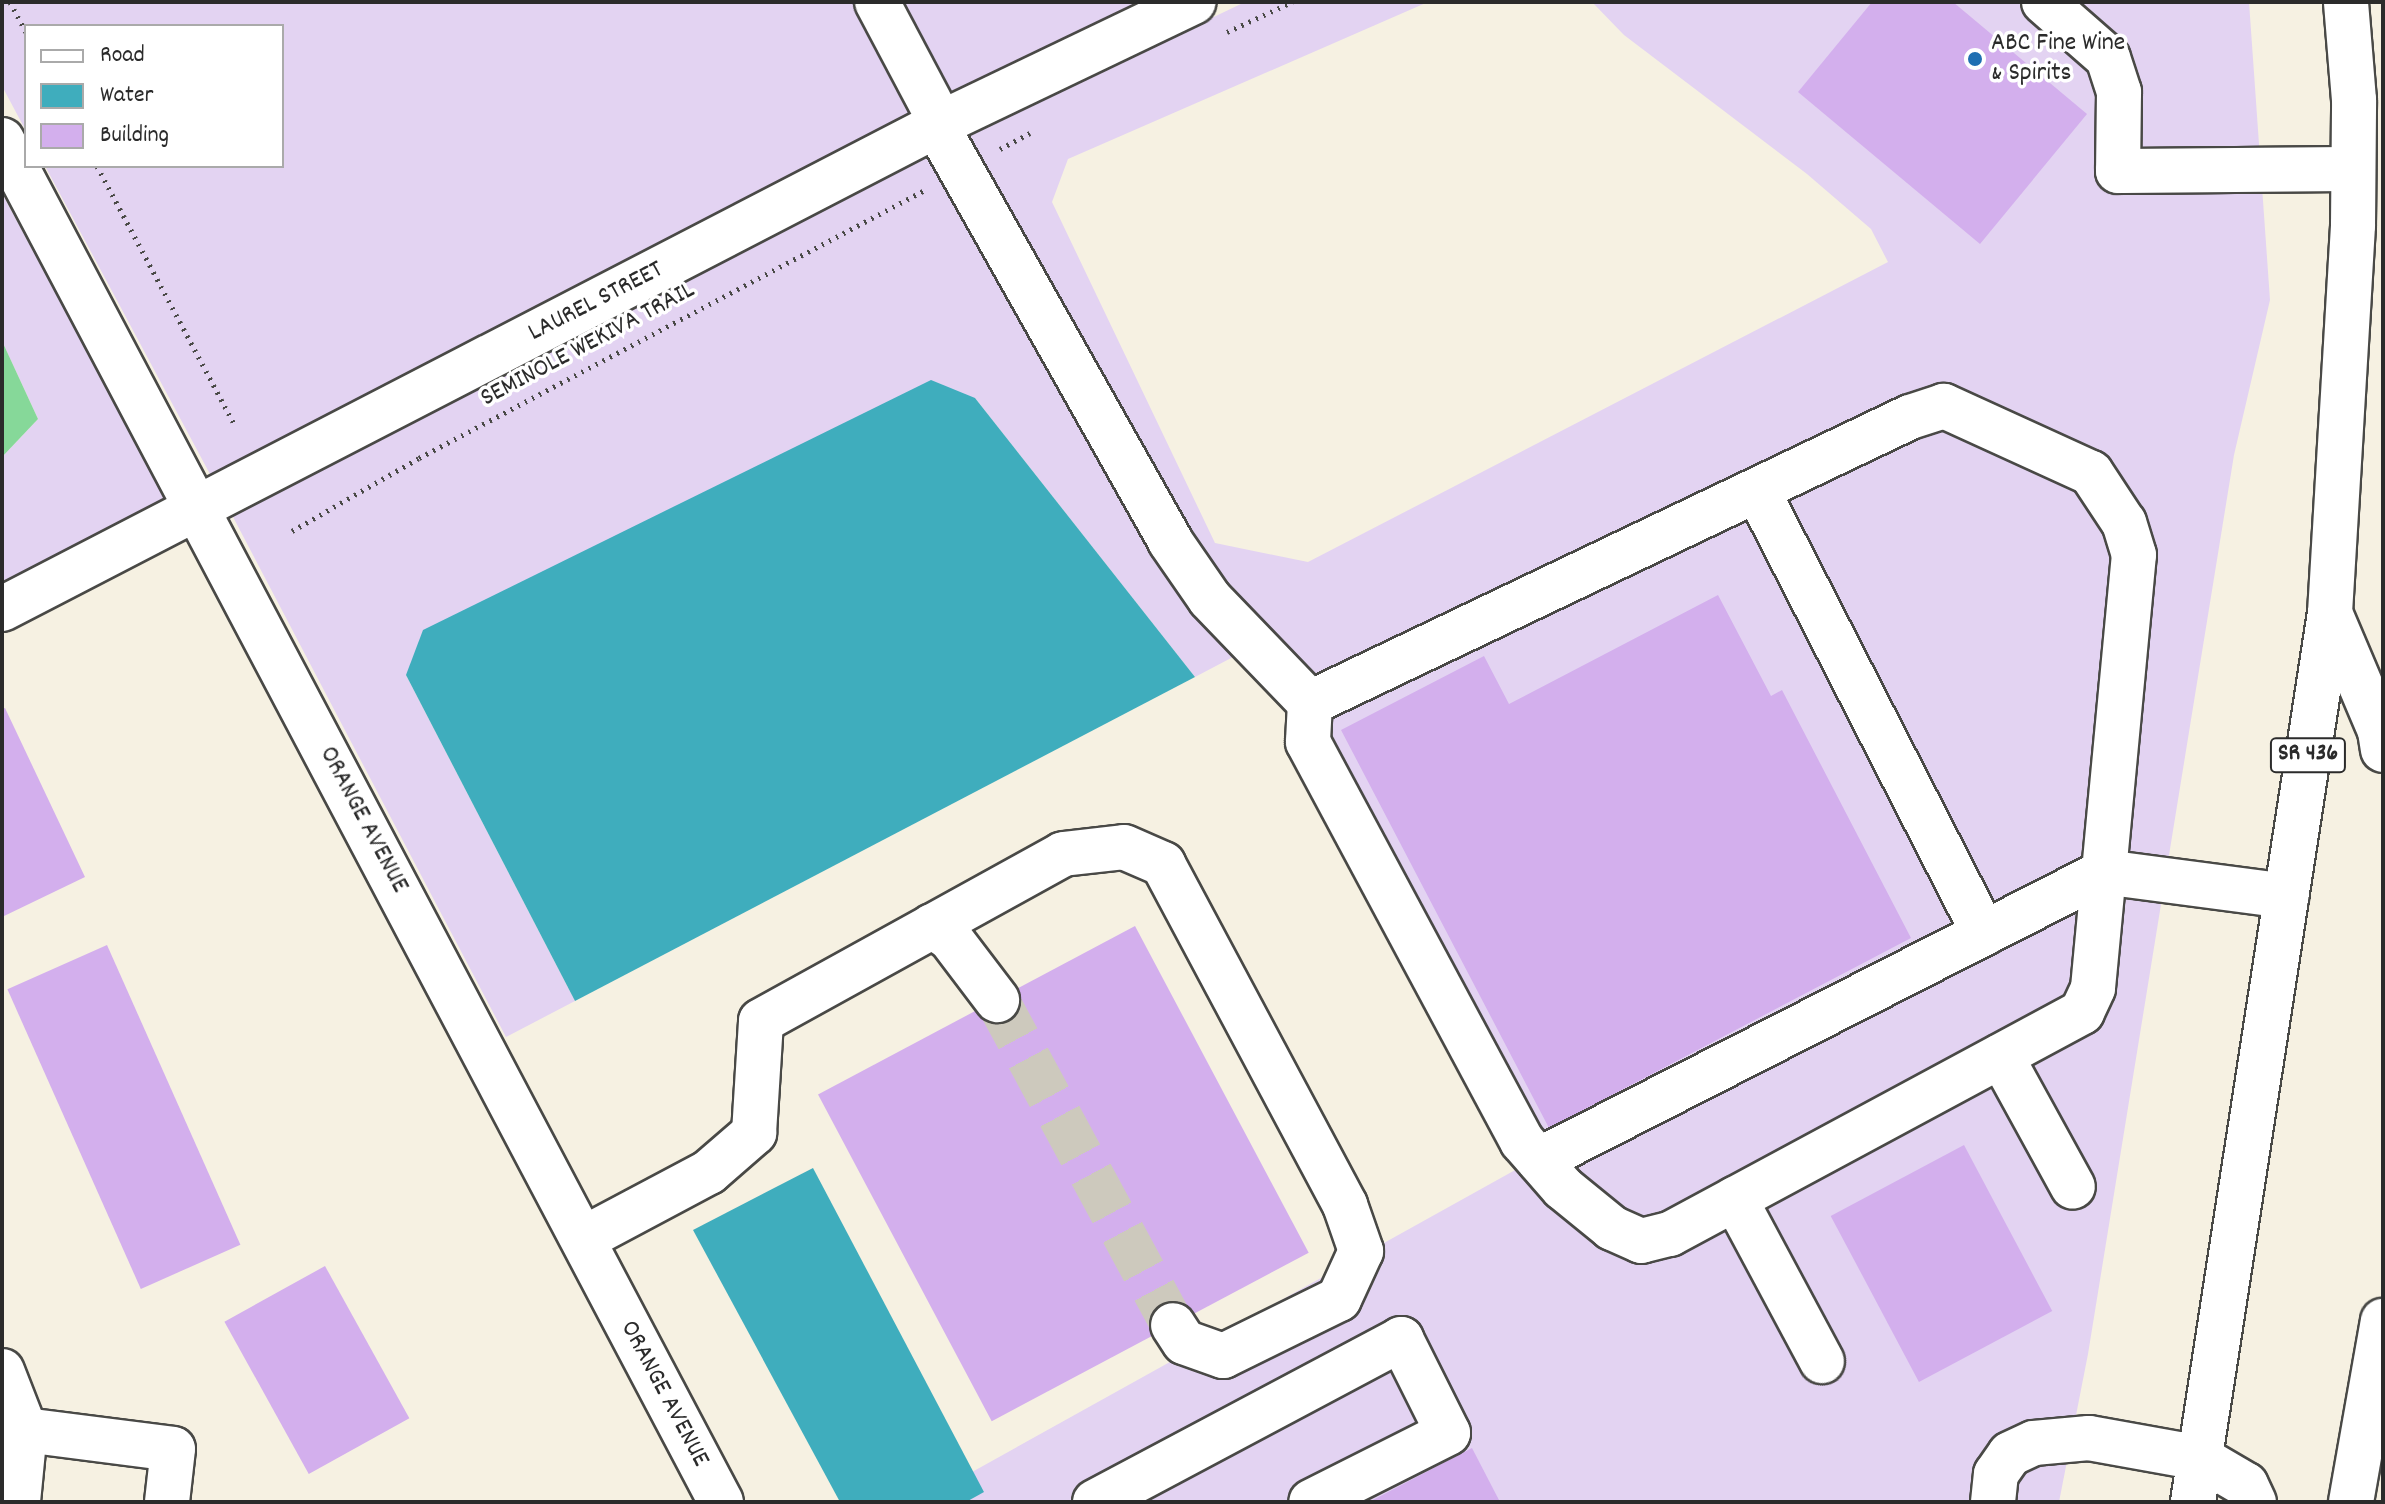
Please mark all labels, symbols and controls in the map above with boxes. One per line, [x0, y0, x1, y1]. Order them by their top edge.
legend [24, 24, 284, 168]
place label: ABC Fine Wine & Spirits [1991, 28, 2125, 90]
text: Road [100, 39, 145, 73]
marker: ABC Fine Wine & Spirits [1966, 50, 1984, 68]
text: Water [100, 79, 153, 113]
text: Building [100, 119, 169, 153]
street label: LAUREL STREET [523, 255, 669, 349]
street label: SEMINOLE WEKIVA TRAIL [476, 275, 700, 415]
road number: SR 436 [2268, 735, 2348, 775]
street label: ORANGE AVENUE [311, 742, 415, 898]
street label: ORANGE AVENUE [612, 1316, 716, 1472]

